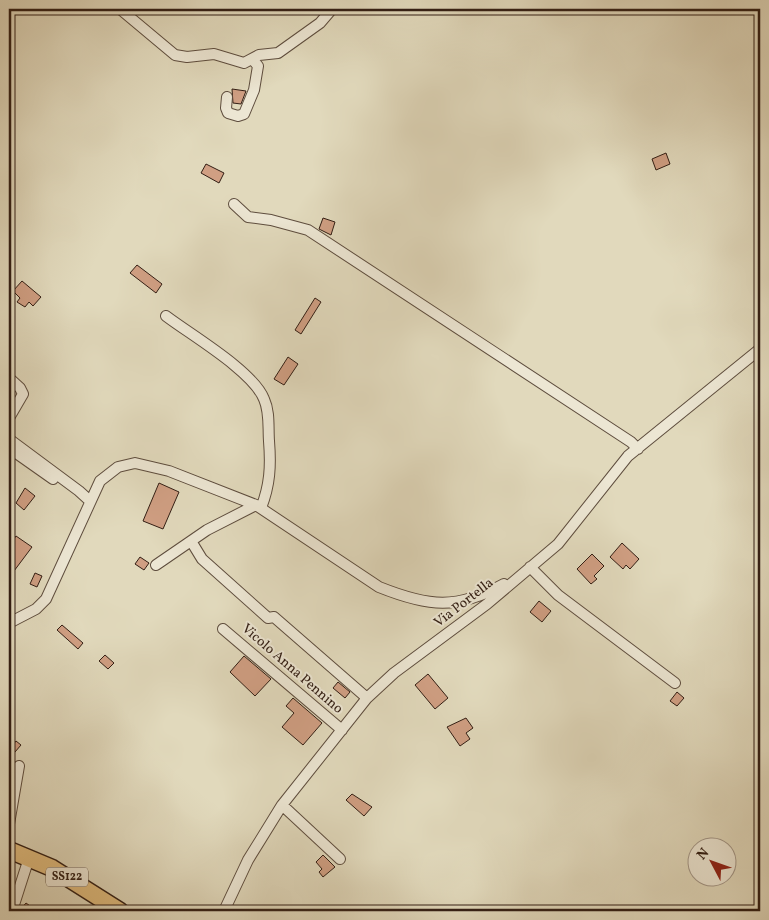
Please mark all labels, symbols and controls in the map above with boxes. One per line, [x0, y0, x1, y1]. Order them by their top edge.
street label: Via Portella [430, 574, 498, 632]
street label: Vicolo Anna Pennino [237, 620, 347, 718]
north arrow [686, 838, 736, 888]
text: N [693, 844, 714, 865]
road number: SS122 [46, 868, 88, 886]

